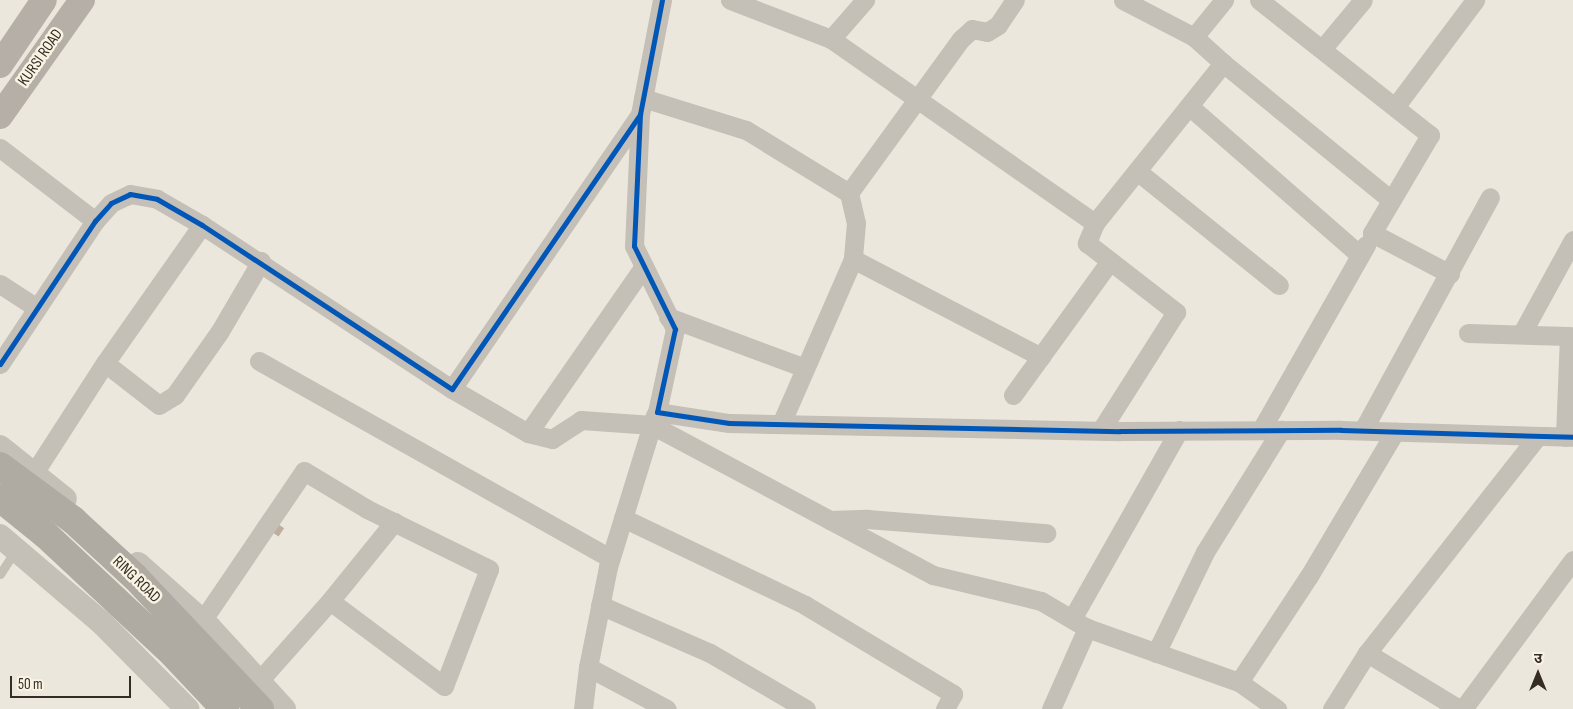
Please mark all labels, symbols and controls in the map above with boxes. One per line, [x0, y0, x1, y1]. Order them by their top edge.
street label: KURSI ROAD [14, 26, 68, 90]
street label: RING ROAD [108, 553, 164, 607]
north arrow [1513, 649, 1563, 699]
text: उ [1534, 650, 1542, 667]
scale bar [12, 666, 134, 698]
text: 50 m [18, 675, 43, 694]

